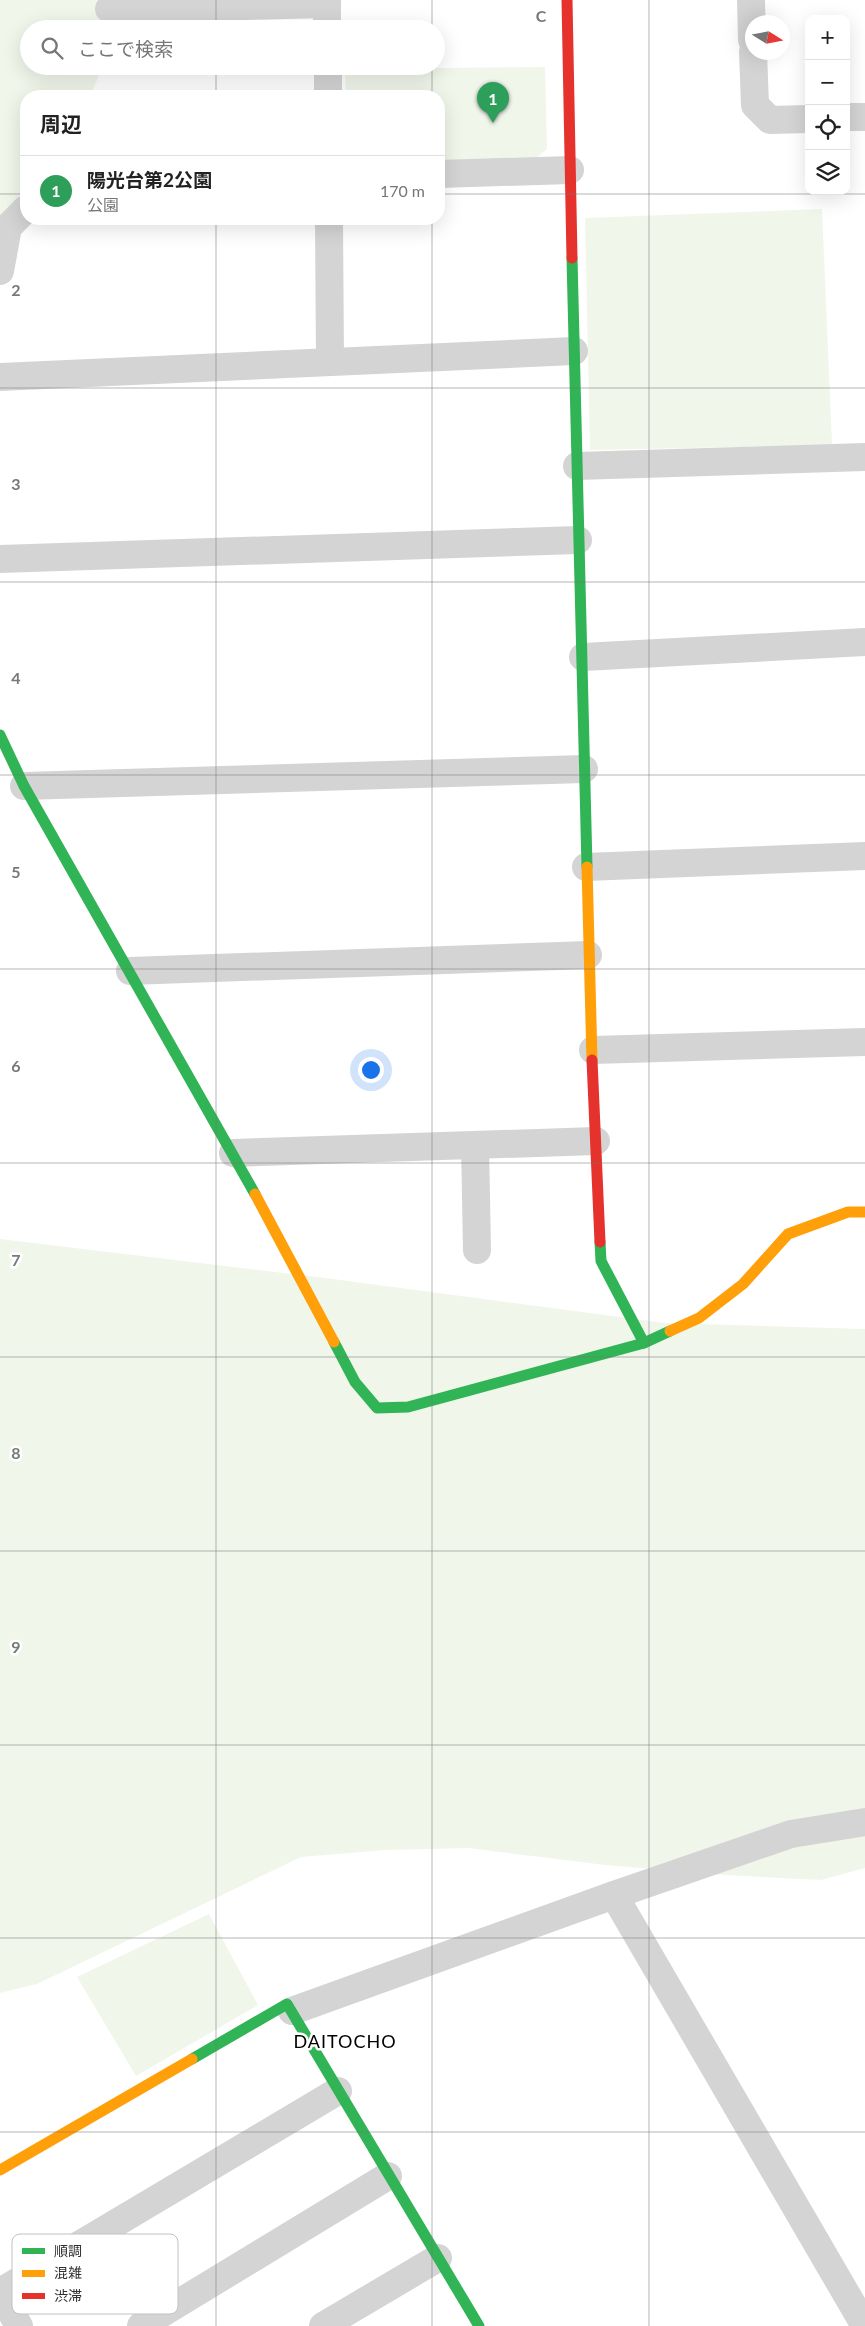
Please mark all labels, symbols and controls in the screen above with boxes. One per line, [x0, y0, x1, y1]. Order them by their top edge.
text: C [536, 6, 547, 25]
north arrow [745, 15, 790, 60]
map controls [805, 15, 850, 195]
button: + [805, 15, 850, 60]
search box [20, 20, 445, 75]
icon: search [38, 34, 66, 62]
text: ここで検索 [78, 37, 173, 60]
button: − [805, 60, 850, 105]
pin: 1 [477, 82, 509, 123]
button: locate [805, 105, 850, 150]
text: 周辺 [40, 111, 82, 136]
button: layers [805, 150, 850, 195]
text: 陽光台第2公園 [87, 168, 212, 191]
text: 1 [51, 181, 61, 200]
text: 170 m [380, 181, 425, 200]
text: 公園 [87, 195, 119, 214]
text: 2 [11, 280, 21, 299]
text: 3 [11, 474, 21, 493]
text: 4 [11, 668, 21, 687]
text: 5 [11, 862, 21, 881]
text: 6 [11, 1056, 21, 1075]
your location [358, 1057, 384, 1083]
text: 7 [11, 1250, 21, 1269]
text: 8 [11, 1443, 21, 1462]
text: 9 [11, 1637, 21, 1656]
district label: DAITOCHO [293, 2030, 397, 2052]
legend [12, 2234, 178, 2314]
text: 順調 [54, 2242, 82, 2259]
text: 混雑 [54, 2264, 82, 2281]
text: 渋滞 [54, 2287, 82, 2304]

